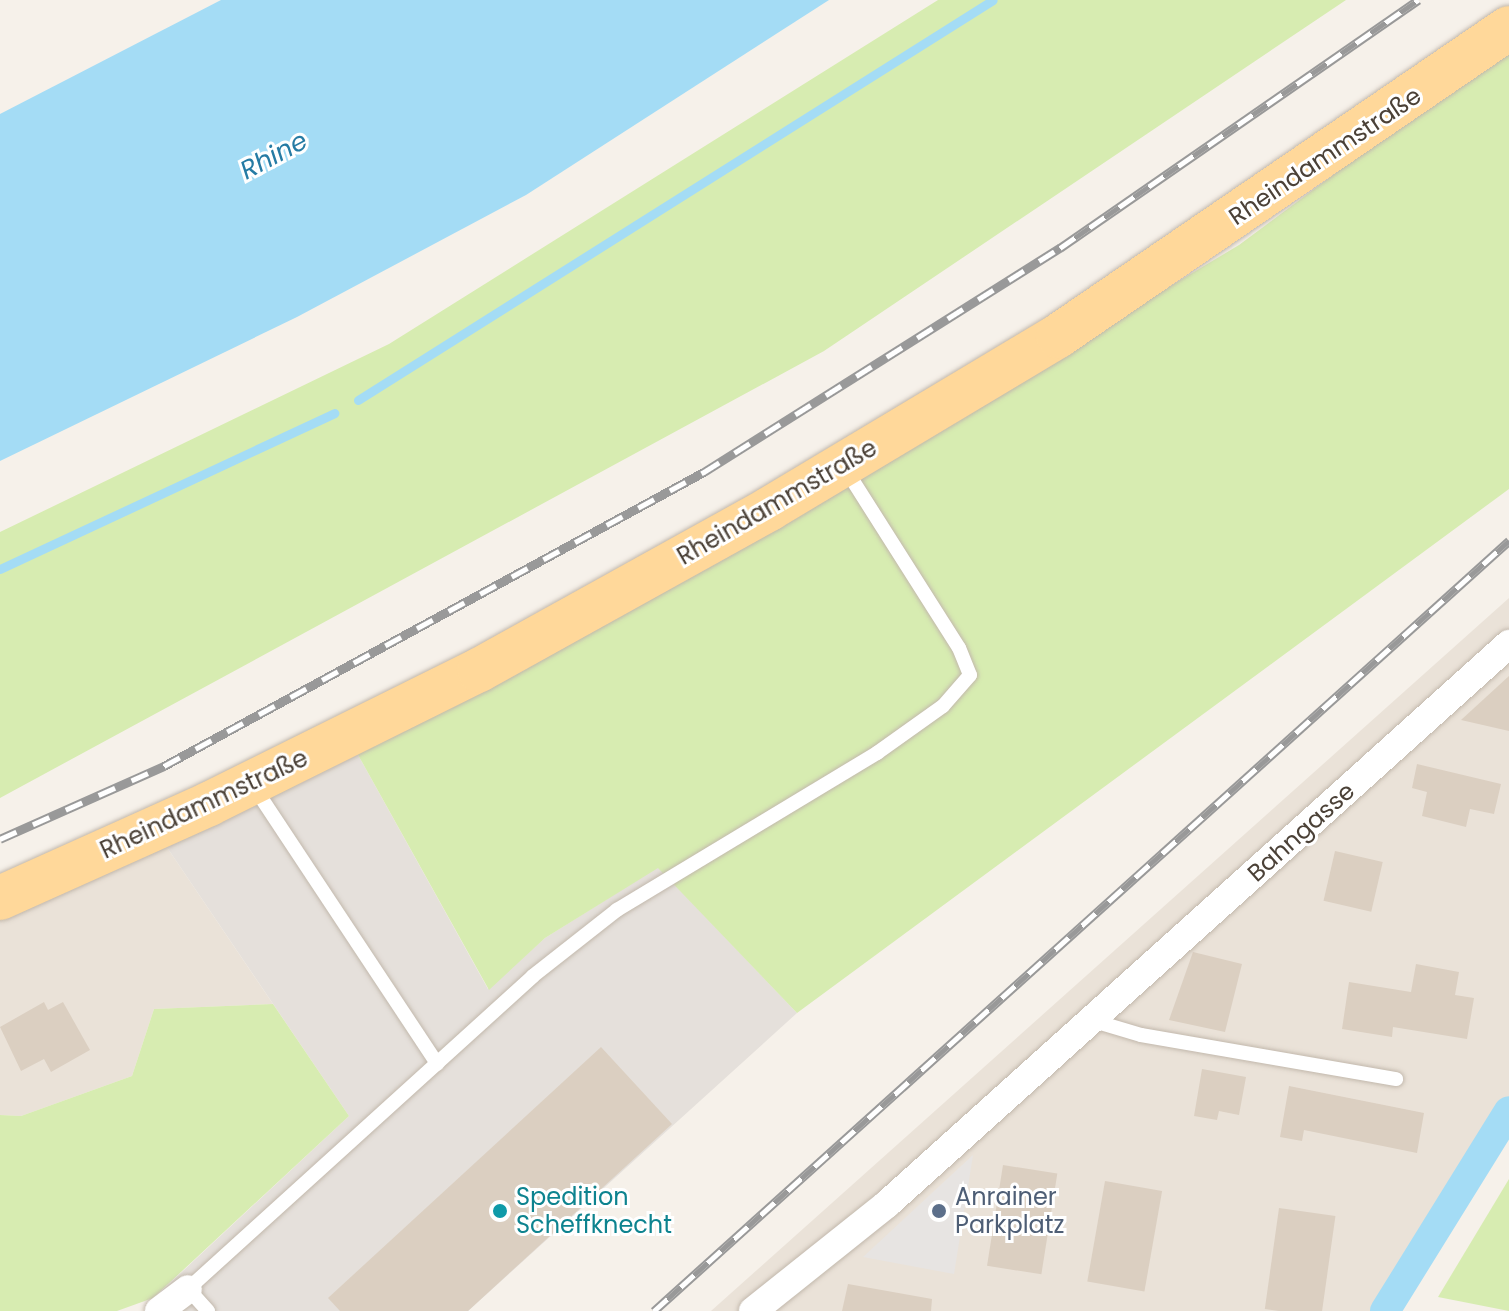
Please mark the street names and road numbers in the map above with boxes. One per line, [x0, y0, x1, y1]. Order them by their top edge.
street label: Rheindammstraße [1223, 81, 1427, 231]
street label: Rheindammstraße [672, 433, 882, 571]
street label: Rheindammstraße [96, 743, 312, 865]
street label: Bahngasse [1242, 776, 1360, 888]

